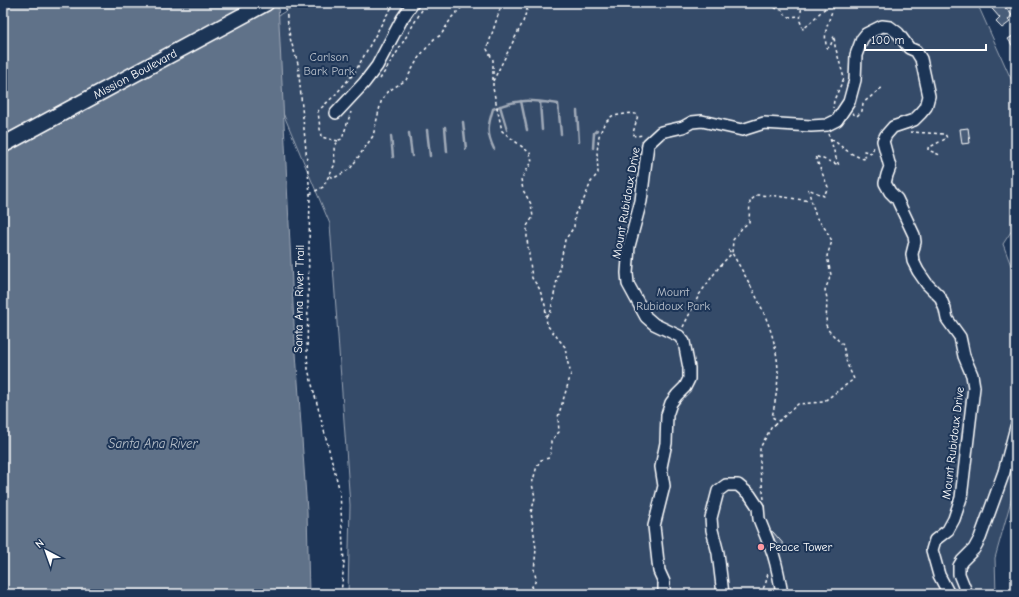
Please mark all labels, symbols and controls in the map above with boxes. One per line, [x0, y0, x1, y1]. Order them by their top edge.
scale bar [865, 26, 986, 52]
text: 100 m [871, 33, 904, 47]
street label: Mission Boulevard [91, 46, 179, 102]
park label: Carlson Bark Park [303, 50, 355, 78]
street label: Mount Rubidoux Drive [609, 146, 643, 260]
street label: Santa Ana River Trail [291, 245, 307, 353]
park label: Mount Rubidoux Park [636, 285, 710, 313]
street label: Mount Rubidoux Drive [939, 386, 967, 500]
water label: Santa Ana River [108, 436, 199, 451]
north arrow [26, 531, 66, 571]
text: N [33, 537, 47, 551]
place label: Peace Tower [769, 540, 833, 554]
marker: Peace Tower [756, 542, 766, 552]

